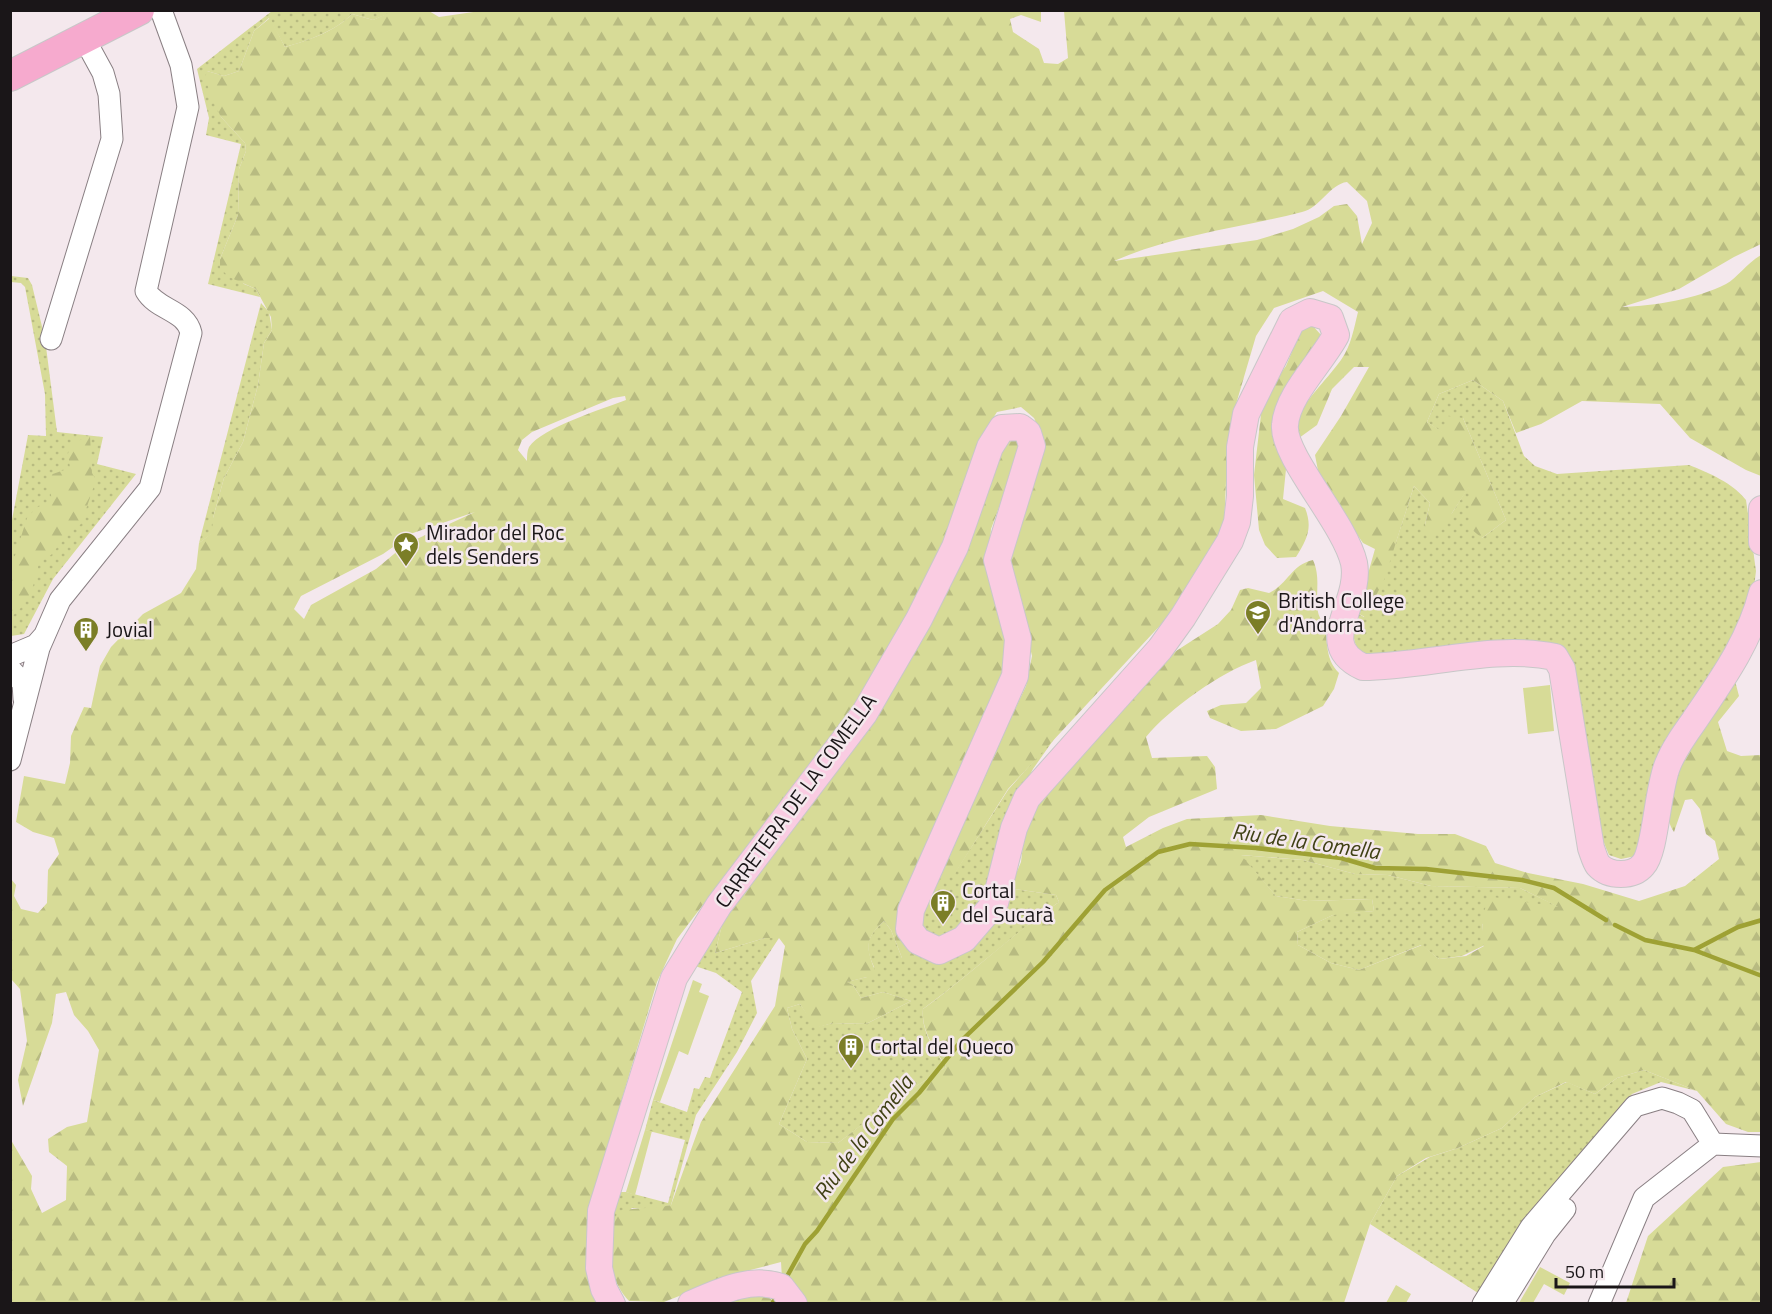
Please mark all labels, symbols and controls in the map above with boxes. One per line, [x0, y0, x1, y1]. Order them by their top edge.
place label: Mirador del Roc dels Senders [426, 516, 564, 572]
place icon: Mirador del Roc dels Senders [391, 530, 421, 568]
place label: British College d'Andorra [1278, 584, 1404, 640]
school or university icon: British College d'Andorra [1243, 598, 1273, 636]
place label: Jovial [106, 613, 153, 645]
building icon: Jovial [71, 615, 101, 653]
street label: CARRETERA DE LA COMELLA [706, 686, 884, 914]
water label: Riu de la Comella [1230, 814, 1384, 868]
place label: Cortal del Sucarà [962, 874, 1054, 930]
building icon: Cortal del Sucarà [928, 888, 958, 926]
place label: Cortal del Queco [870, 1030, 1014, 1062]
building icon: Cortal del Queco [836, 1032, 866, 1070]
water label: Riu de la Comella [805, 1066, 923, 1207]
scale bar [1556, 1251, 1674, 1289]
text: 50 m [1565, 1258, 1604, 1285]

